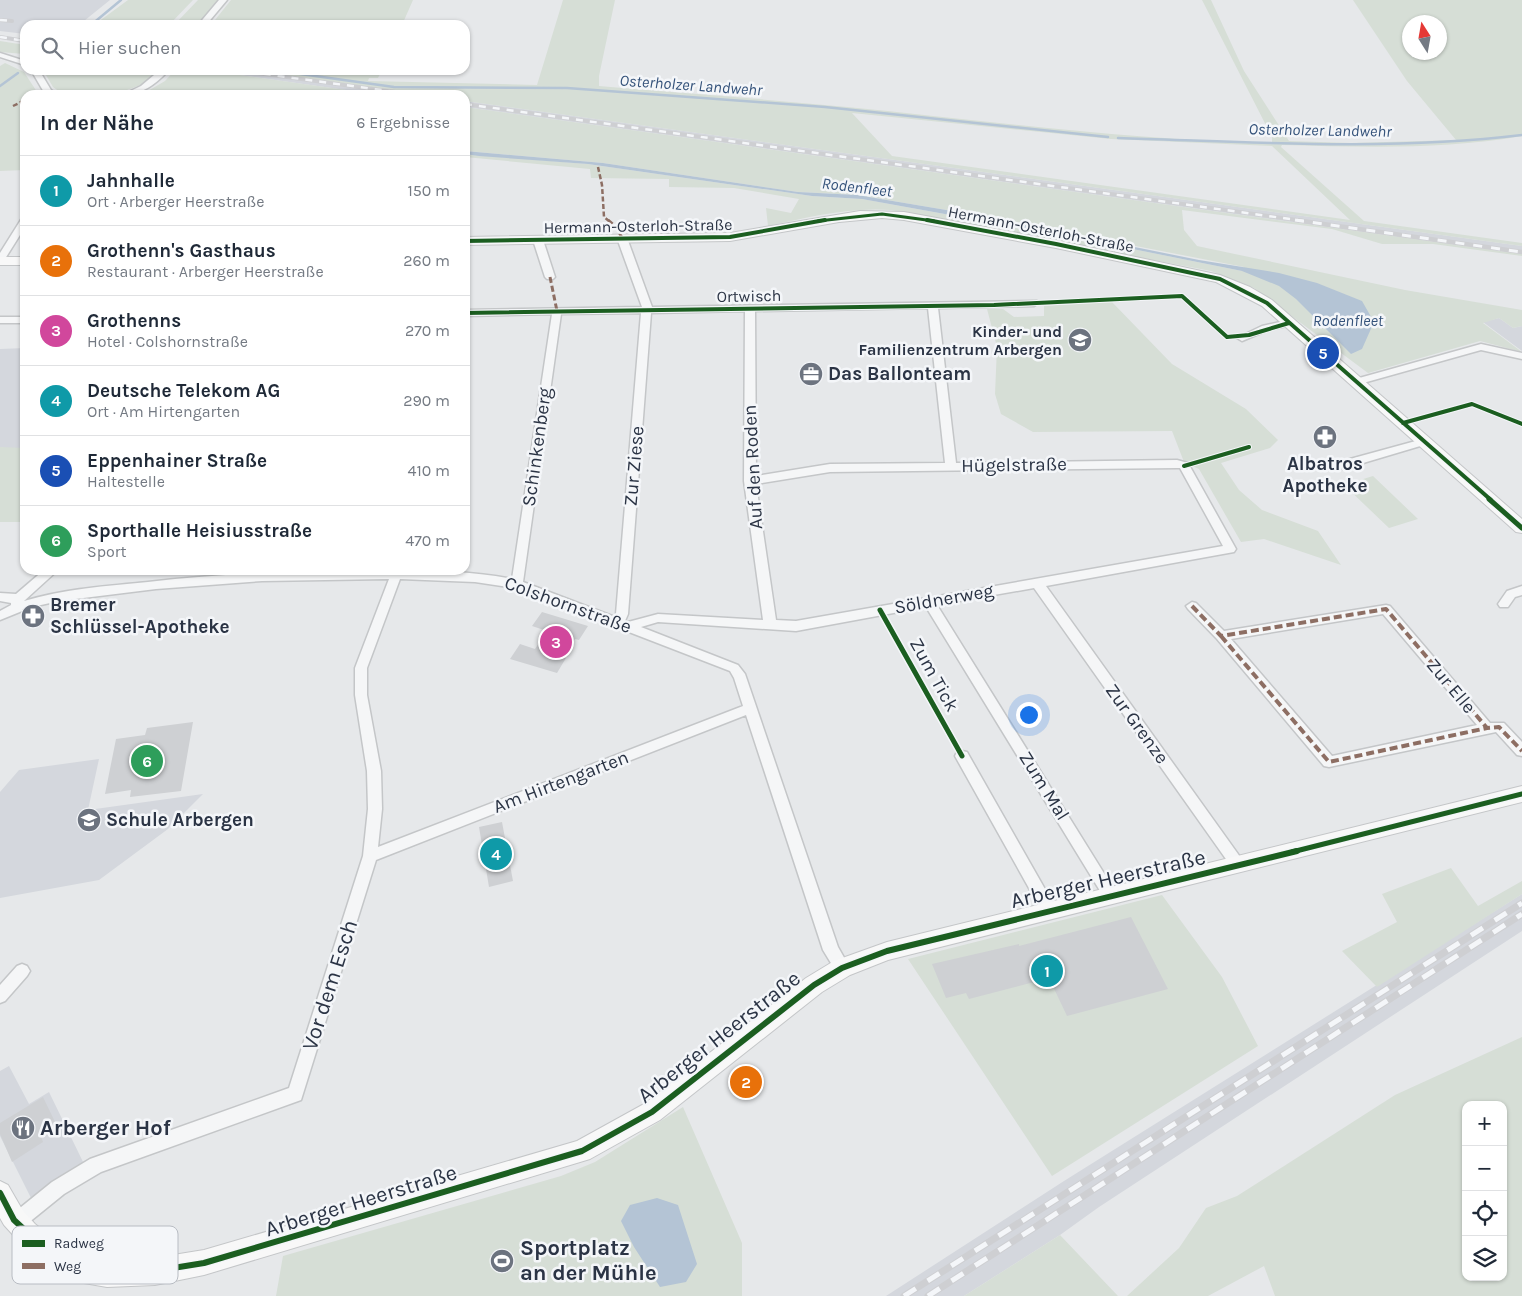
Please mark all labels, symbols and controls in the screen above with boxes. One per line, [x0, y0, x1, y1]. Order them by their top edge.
north arrow [1402, 15, 1447, 60]
search box [20, 20, 470, 75]
icon: search [38, 34, 66, 62]
text: Hier suchen [78, 37, 181, 59]
water label: Osterholzer Landwehr [619, 71, 763, 99]
text: In der Nähe [40, 111, 154, 135]
text: 6 Ergebnisse [356, 113, 450, 132]
water label: Osterholzer Landwehr [1248, 119, 1392, 141]
text: Jahnhalle [87, 170, 175, 192]
water label: Rodenfleet [821, 173, 894, 201]
text: 1 [53, 181, 59, 200]
text: 150 m [407, 181, 450, 200]
text: Ort · Arberger Heerstraße [87, 192, 265, 211]
street label: Hermann-Osterloh-Straße [946, 202, 1136, 256]
street label: Hermann-Osterloh-Straße [543, 215, 733, 237]
text: Grothenn's Gasthaus [87, 240, 276, 262]
text: 2 [51, 251, 61, 270]
text: 260 m [403, 251, 450, 270]
text: Restaurant · Arberger Heerstraße [87, 262, 324, 281]
street label: Ortwisch [716, 286, 782, 306]
text: Grothenns [87, 310, 181, 332]
water label: Rodenfleet [1313, 311, 1384, 330]
text: 3 [51, 321, 61, 340]
text: 270 m [405, 321, 450, 340]
place label: Kinder- und Familienzentrum Arbergen [859, 322, 1062, 359]
school or university icon: Kinder- und Familienzentrum Arbergen [1067, 327, 1093, 353]
text: Hotel · Colshornstraße [87, 332, 248, 351]
pin: 5 [1307, 334, 1339, 372]
office icon: Das Ballonteam [798, 361, 824, 387]
place label: Das Ballonteam [828, 363, 971, 385]
text: Deutsche Telekom AG [87, 380, 280, 402]
street label: Schinkenberg [518, 386, 556, 508]
text: 4 [51, 391, 61, 410]
text: 290 m [403, 391, 450, 410]
text: Ort · Am Hirtengarten [87, 402, 240, 421]
street label: Auf den Roden [739, 404, 767, 530]
pharmacy icon: Albatros Apotheke [1312, 424, 1338, 450]
street label: Zur Ziese [620, 425, 648, 507]
text: Eppenhainer Straße [87, 450, 267, 472]
street label: Hügelstraße [961, 453, 1067, 477]
place label: Albatros Apotheke [1283, 453, 1367, 497]
text: 5 [51, 461, 61, 480]
text: 410 m [408, 461, 450, 480]
text: Haltestelle [87, 472, 165, 491]
text: Sporthalle Heisiusstraße [87, 520, 312, 542]
text: 6 [51, 531, 61, 550]
text: 470 m [405, 531, 450, 550]
text: Sport [87, 542, 127, 561]
street label: Colshornstraße [502, 572, 634, 638]
street label: Söldnerweg [892, 579, 996, 619]
place label: Bremer Schlüssel-Apotheke [50, 594, 230, 638]
pharmacy icon: Bremer Schlüssel-Apotheke [20, 603, 46, 629]
pin: 3 [540, 623, 572, 661]
street label: Zum Tick [905, 634, 963, 716]
street label: Zur Elle [1422, 654, 1480, 718]
street label: Zur Grenze [1101, 680, 1173, 768]
your location [1016, 702, 1042, 728]
pin: 6 [131, 742, 163, 780]
street label: Am Hirtengarten [490, 746, 632, 818]
street label: Zum Mal [1014, 748, 1074, 824]
school or university icon: Schule Arbergen [76, 807, 102, 833]
place label: Schule Arbergen [106, 809, 254, 831]
pin: 4 [480, 835, 512, 873]
street label: Arberger Heerstraße [1008, 844, 1208, 914]
street label: Vor dem Esch [297, 917, 363, 1053]
pin: 1 [1031, 952, 1063, 990]
street label: Arberger Heerstraße [632, 965, 806, 1109]
pin: 2 [730, 1063, 762, 1101]
map controls [1462, 1101, 1507, 1281]
button: + [1462, 1101, 1507, 1146]
restaurant icon: Arberger Hof [10, 1115, 36, 1141]
place label: Arberger Hof [40, 1115, 172, 1141]
button: − [1462, 1146, 1507, 1191]
street label: Arberger Heerstraße [262, 1159, 460, 1243]
button: locate [1462, 1191, 1507, 1236]
legend [12, 1226, 178, 1284]
text: Radweg [54, 1235, 104, 1252]
place label: Sportplatz an der Mühle [520, 1235, 657, 1286]
button: layers [1462, 1236, 1507, 1281]
sports icon: Sportplatz an der Mühle [489, 1248, 515, 1274]
text: Weg [54, 1258, 81, 1275]

